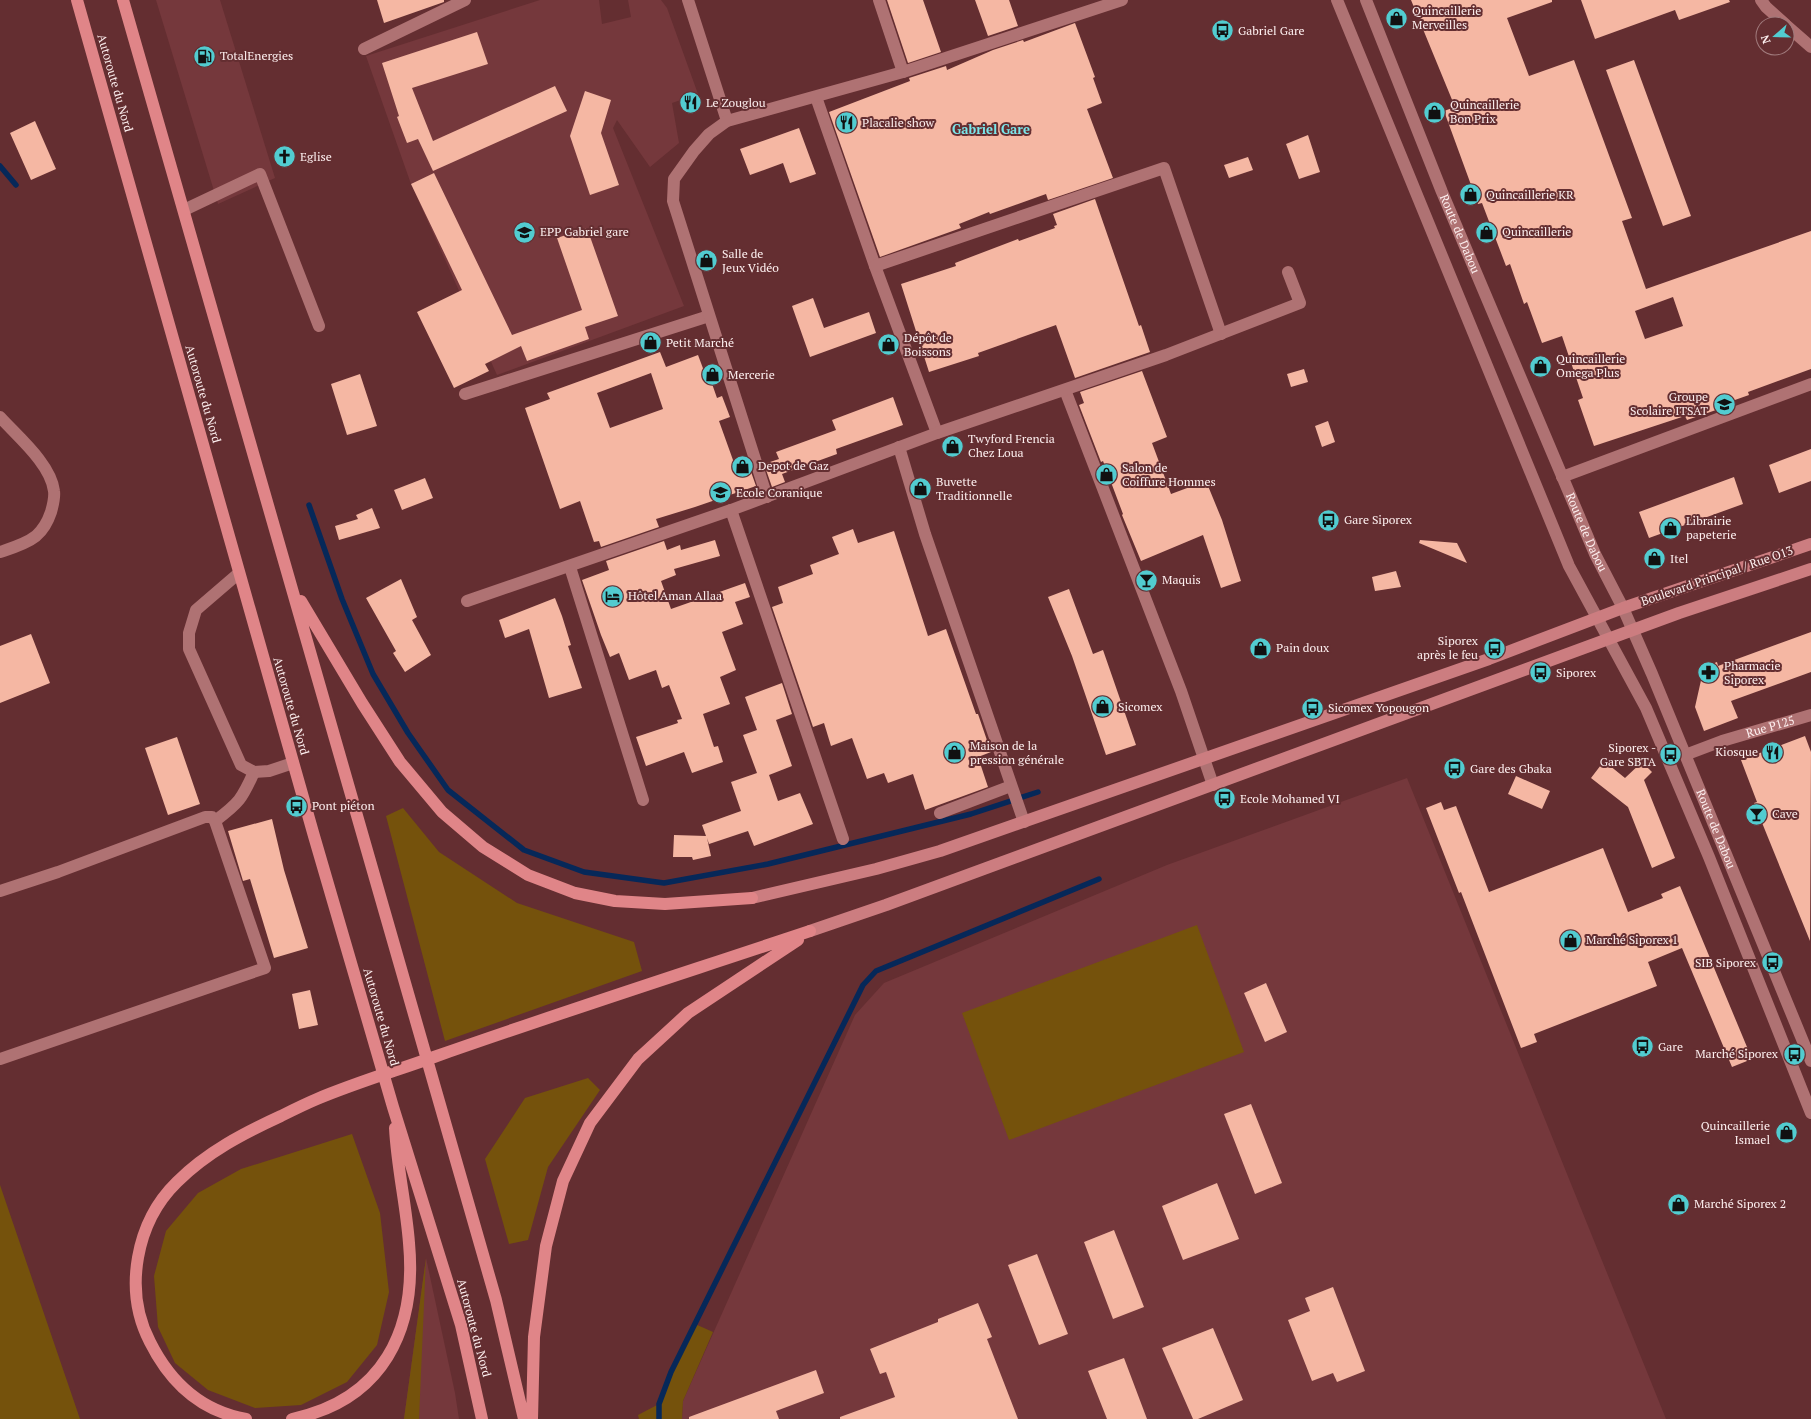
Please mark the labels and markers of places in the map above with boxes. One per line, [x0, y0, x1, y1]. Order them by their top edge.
place label: Quincaillerie Merveilles [1412, 3, 1481, 32]
shop icon: Quincaillerie Merveilles [1383, 5, 1409, 31]
bus stop icon: Gabriel Gare [1210, 18, 1236, 44]
place label: Gabriel Gare [1238, 23, 1305, 38]
fuel station icon: TotalEnergies [192, 43, 218, 69]
place label: TotalEnergies [220, 48, 293, 63]
restaurant icon: Le Zouglou [677, 90, 703, 116]
place label: Le Zouglou [706, 95, 766, 110]
place label: Quincaillerie Bon Prix [1450, 97, 1519, 126]
shop icon: Quincaillerie Bon Prix [1422, 99, 1448, 125]
restaurant icon: Placalie show [833, 110, 859, 136]
place label: Placalie show [862, 115, 934, 130]
church icon: Eglise [272, 144, 298, 170]
place label: Eglise [300, 149, 332, 164]
shop icon: Quincaillerie KR [1457, 182, 1483, 208]
place label: Quincaillerie KR [1486, 187, 1574, 202]
school or university icon: EPP Gabriel gare [512, 219, 538, 245]
shop icon: Quincaillerie [1473, 219, 1499, 245]
place label: EPP Gabriel gare [540, 224, 629, 239]
place label: Quincaillerie [1502, 224, 1571, 239]
place label: Salle de Jeux Vidéo [722, 246, 779, 275]
shop icon: Salle de Jeux Vidéo [694, 248, 720, 274]
shop icon: Petit Marché [637, 330, 663, 356]
place label: Dépôt de Boissons [904, 330, 952, 359]
shop icon: Dépôt de Boissons [876, 332, 902, 358]
place label: Petit Marché [666, 335, 734, 350]
place label: Quincaillerie Omega Plus [1556, 351, 1625, 380]
shop icon: Quincaillerie Omega Plus [1528, 353, 1554, 379]
shop icon: Mercerie [700, 362, 726, 388]
place label: Mercerie [728, 367, 775, 382]
place label: Groupe Scolaire ITSAT [1630, 389, 1709, 418]
school or university icon: Groupe Scolaire ITSAT [1711, 391, 1737, 417]
place label: Twyford Frencia Chez Loua [968, 431, 1055, 460]
shop icon: Twyford Frencia Chez Loua [940, 433, 966, 459]
shop icon: Depot de Gaz [729, 453, 755, 479]
place label: Depot de Gaz [758, 458, 829, 473]
place label: Salon de Coiffure Hommes [1122, 460, 1216, 489]
shop icon: Salon de Coiffure Hommes [1094, 462, 1120, 488]
place label: Buvette Traditionnelle [936, 474, 1012, 503]
shop icon: Buvette Traditionnelle [908, 476, 934, 502]
school or university icon: Ecole Coranique [708, 480, 734, 506]
place label: Ecole Coranique [736, 485, 823, 500]
bus stop icon: Gare Siporex [1316, 507, 1342, 533]
place label: Gare Siporex [1344, 512, 1413, 527]
place label: Librairie papeterie [1686, 513, 1736, 542]
shop icon: Librairie papeterie [1657, 515, 1683, 541]
shop icon: Itel [1641, 546, 1667, 572]
place label: Itel [1670, 551, 1689, 566]
bar icon: Maquis [1133, 567, 1159, 593]
place label: Maquis [1162, 572, 1201, 587]
hotel icon: Hôtel Aman Allaa [600, 583, 626, 609]
place label: Hôtel Aman Allaa [628, 588, 722, 603]
place label: Siporex après le feu [1417, 633, 1479, 662]
shop icon: Pain doux [1248, 635, 1274, 661]
bus stop icon: Siporex après le feu [1481, 635, 1507, 661]
place label: Pain doux [1276, 640, 1330, 655]
place label: Pharmacie Siporex [1724, 658, 1781, 687]
bus stop icon: Siporex [1528, 660, 1554, 686]
pharmacy icon: Pharmacie Siporex [1696, 660, 1722, 686]
place label: Siporex [1556, 665, 1597, 680]
shop icon: Sicomex [1089, 694, 1115, 720]
bus stop icon: Sicomex Yopougon [1300, 695, 1326, 721]
place label: Sicomex [1118, 699, 1163, 714]
place label: Sicomex Yopougon [1328, 700, 1429, 715]
place label: Maison de la pression générale [970, 738, 1064, 767]
restaurant icon: Kiosque [1760, 739, 1786, 765]
shop icon: Maison de la pression générale [941, 740, 967, 766]
place label: Siporex - Gare SBTA [1600, 740, 1657, 769]
bus stop icon: Siporex - Gare SBTA [1658, 742, 1684, 768]
place label: Kiosque [1715, 744, 1758, 759]
bus stop icon: Gare des Gbaka [1442, 756, 1468, 782]
place label: Gare des Gbaka [1470, 761, 1552, 776]
bus stop icon: Ecole Mohamed VI [1212, 786, 1238, 812]
place label: Ecole Mohamed VI [1240, 791, 1340, 806]
bus stop icon: Pont piéton [284, 793, 310, 819]
place label: Pont piéton [312, 798, 375, 813]
bar icon: Cave [1743, 801, 1769, 827]
place label: Cave [1772, 806, 1798, 821]
shop icon: Marché Siporex 1 [1557, 927, 1583, 953]
place label: Marché Siporex 1 [1586, 932, 1678, 947]
bus stop icon: SIB Siporex [1759, 950, 1785, 976]
place label: SIB Siporex [1695, 955, 1757, 970]
bus stop icon: Gare [1630, 1034, 1656, 1060]
place label: Gare [1658, 1039, 1683, 1054]
bus stop icon: Marché Siporex [1781, 1041, 1807, 1067]
place label: Marché Siporex [1695, 1046, 1779, 1061]
place label: Quincaillerie Ismael [1701, 1118, 1770, 1147]
shop icon: Quincaillerie Ismael [1773, 1120, 1799, 1146]
shop icon: Marché Siporex 2 [1666, 1191, 1692, 1217]
place label: Marché Siporex 2 [1694, 1196, 1786, 1211]

